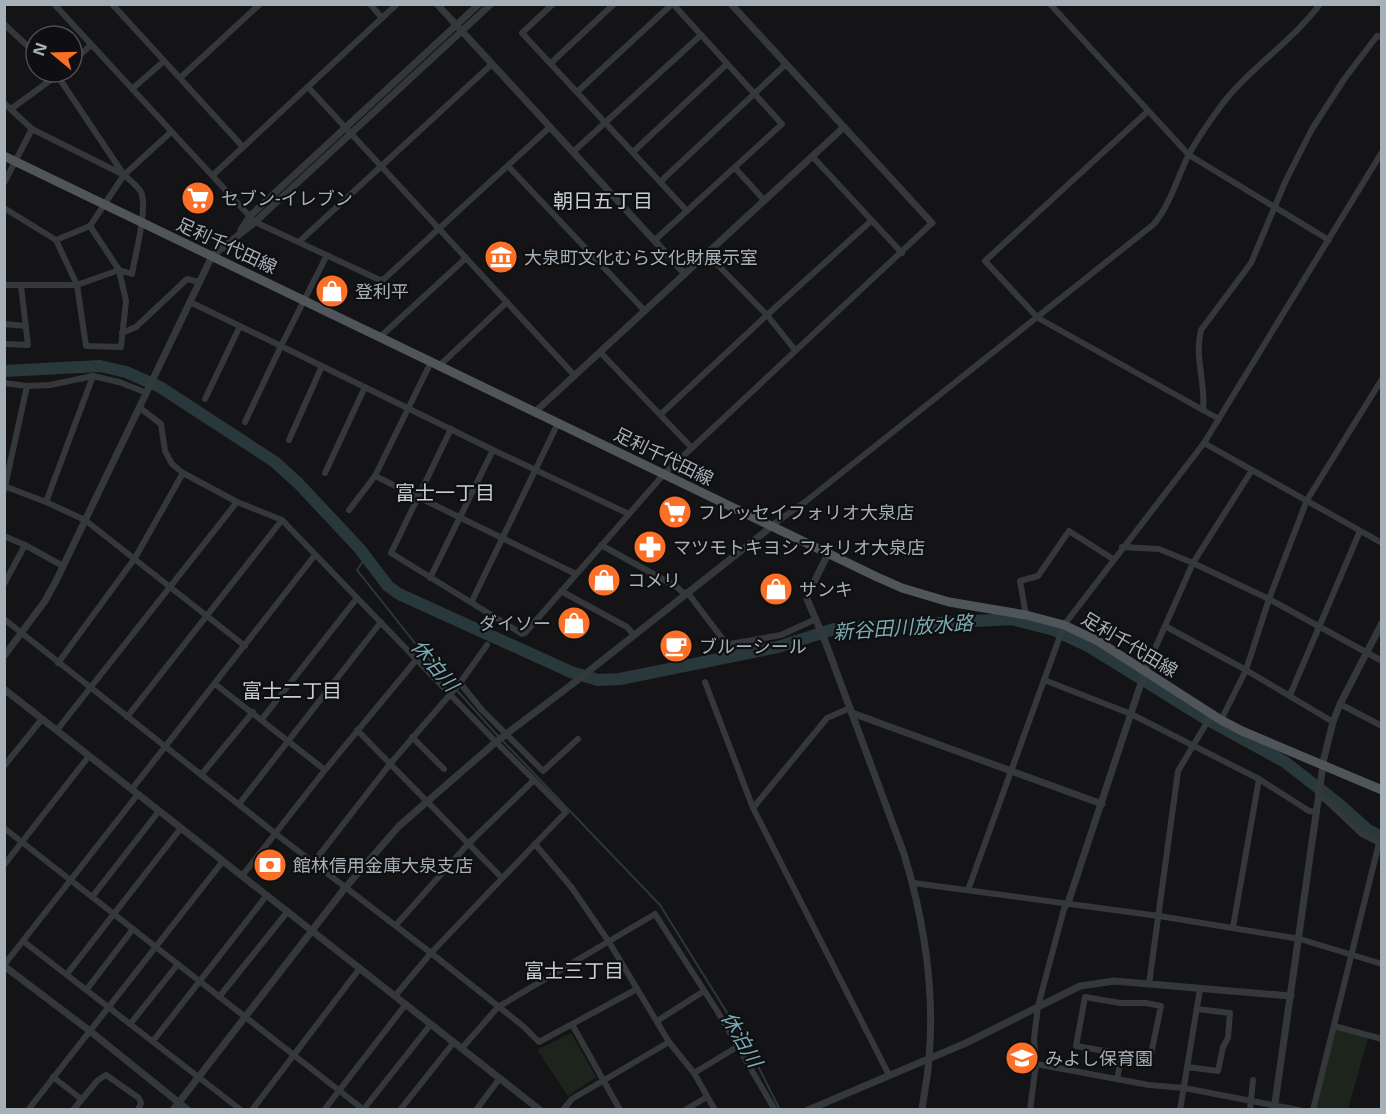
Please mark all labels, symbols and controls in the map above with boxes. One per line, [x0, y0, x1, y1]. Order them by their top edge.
north arrow [24, 24, 84, 84]
text: N [27, 39, 52, 59]
supermarket icon: セブン-イレブン [180, 180, 216, 216]
place label: セブン-イレブン [221, 186, 353, 210]
district label: 朝日五丁目 [553, 187, 653, 214]
street label: 足利千代田線 [173, 211, 281, 279]
museum icon: 大泉町文化むら文化財展示室 [483, 239, 519, 275]
place label: 大泉町文化むら文化財展示室 [524, 245, 758, 269]
shop icon: 登利平 [314, 273, 350, 309]
place label: 登利平 [355, 279, 409, 303]
street label: 足利千代田線 [610, 422, 718, 490]
district label: 富士一丁目 [395, 479, 495, 506]
supermarket icon: フレッセイフォリオ大泉店 [657, 494, 693, 530]
place label: フレッセイフォリオ大泉店 [698, 500, 914, 524]
pharmacy icon: マツモトキヨシフォリオ大泉店 [632, 529, 668, 565]
place label: マツモトキヨシフォリオ大泉店 [673, 535, 925, 559]
shop icon: コメリ [586, 562, 622, 598]
place label: コメリ [627, 568, 681, 592]
shop icon: サンキ [758, 571, 794, 607]
place label: サンキ [799, 577, 853, 601]
shop icon: ダイソー [556, 605, 592, 641]
street label: 足利千代田線 [1078, 606, 1182, 682]
water label: 新谷田川放水路 [832, 609, 976, 645]
place label: ダイソー [479, 611, 551, 635]
cafe icon: ブルーシール [658, 628, 694, 664]
water label: 休泊川 [405, 633, 466, 698]
place label: ブルーシール [699, 634, 807, 658]
district label: 富士二丁目 [242, 677, 342, 704]
bank icon: 館林信用金庫大泉支店 [252, 847, 288, 883]
place label: 館林信用金庫大泉支店 [293, 853, 473, 877]
district label: 富士三丁目 [524, 957, 624, 984]
water label: 休泊川 [715, 1006, 770, 1073]
school or university icon: みよし保育園 [1004, 1040, 1040, 1076]
place label: みよし保育園 [1045, 1046, 1153, 1070]

